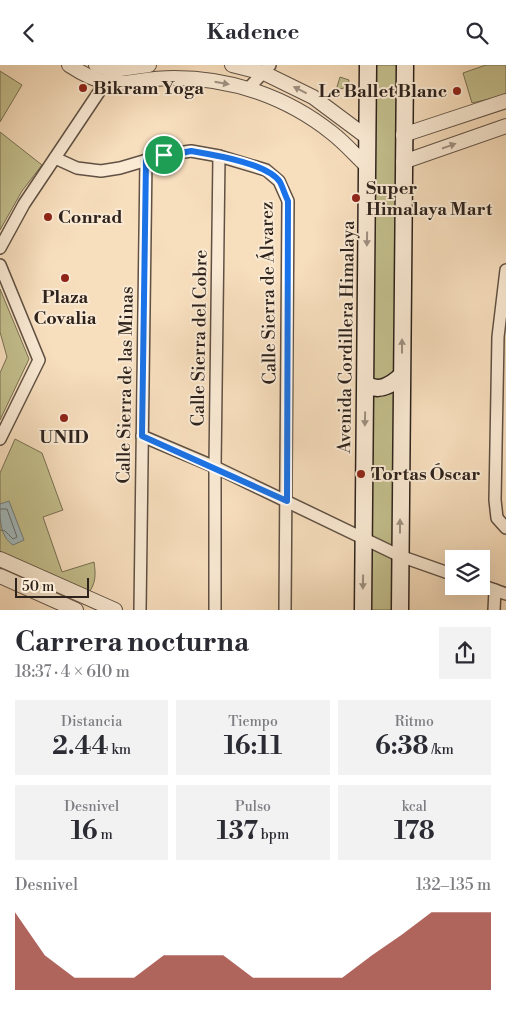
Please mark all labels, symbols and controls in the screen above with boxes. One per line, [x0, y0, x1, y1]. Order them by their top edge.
icon: back [15, 19, 43, 47]
text: Kadence [207, 19, 299, 46]
icon: search [463, 19, 491, 47]
place label: Bikram Yoga [93, 77, 204, 100]
one-way arrow [215, 79, 231, 87]
place label: Le Ballet Blanc [319, 80, 447, 103]
marker: Bikram Yoga [77, 82, 89, 94]
marker: Le Ballet Blanc [451, 85, 463, 97]
one-way arrow [292, 86, 307, 94]
pin [143, 134, 185, 176]
icon: arrive [150, 141, 178, 169]
one-way arrow [441, 142, 456, 149]
place label: Super Himalaya Mart [366, 177, 493, 221]
marker: Super Himalaya Mart [350, 192, 362, 204]
street label: Calle Sierra de Álvarez [255, 201, 282, 385]
place label: Conrad [58, 206, 123, 229]
marker: Conrad [42, 211, 54, 223]
street label: Avenida Cordillera Himalaya [333, 220, 360, 455]
one-way arrow [363, 231, 371, 247]
street label: Calle Sierra del Cobre [186, 249, 213, 427]
marker: Plaza Covalia [59, 272, 71, 284]
place label: Plaza Covalia [33, 286, 97, 330]
street label: Calle Sierra de las Minas [112, 286, 139, 484]
one-way arrow [398, 338, 406, 354]
one-way arrow [361, 411, 369, 427]
marker: UNID [58, 412, 70, 424]
place label: UNID [39, 426, 89, 449]
place label: Tortas Óscar [371, 463, 480, 486]
marker: Tortas Óscar [355, 468, 367, 480]
one-way arrow [396, 518, 404, 534]
map controls [445, 550, 490, 595]
button: layers [445, 550, 490, 595]
one-way arrow [359, 574, 367, 590]
scale bar [15, 575, 89, 598]
text: 50 m [22, 578, 54, 596]
text: Carrera nocturna [15, 625, 249, 660]
button: share [439, 627, 491, 679]
text: 18:37 · 4 × 610 m [15, 662, 130, 682]
text: Distancia [61, 713, 122, 731]
text: Tiempo [228, 713, 278, 731]
text: Ritmo [395, 713, 434, 731]
text: 2.44 [52, 731, 109, 762]
text: 16:11 [224, 731, 282, 762]
text: 6:38 [375, 731, 429, 762]
text: km [109, 741, 131, 759]
text: /km [429, 741, 454, 759]
text: Desnivel [64, 798, 119, 816]
text: Pulso [235, 798, 271, 816]
text: kcal [402, 798, 427, 816]
text: 16 [71, 816, 98, 847]
text: 137 [217, 816, 258, 847]
text: 178 [394, 816, 435, 847]
text: m [98, 826, 113, 844]
text: bpm [258, 826, 289, 844]
text: Desnivel [15, 875, 78, 895]
text: 132–135 m [416, 875, 491, 895]

